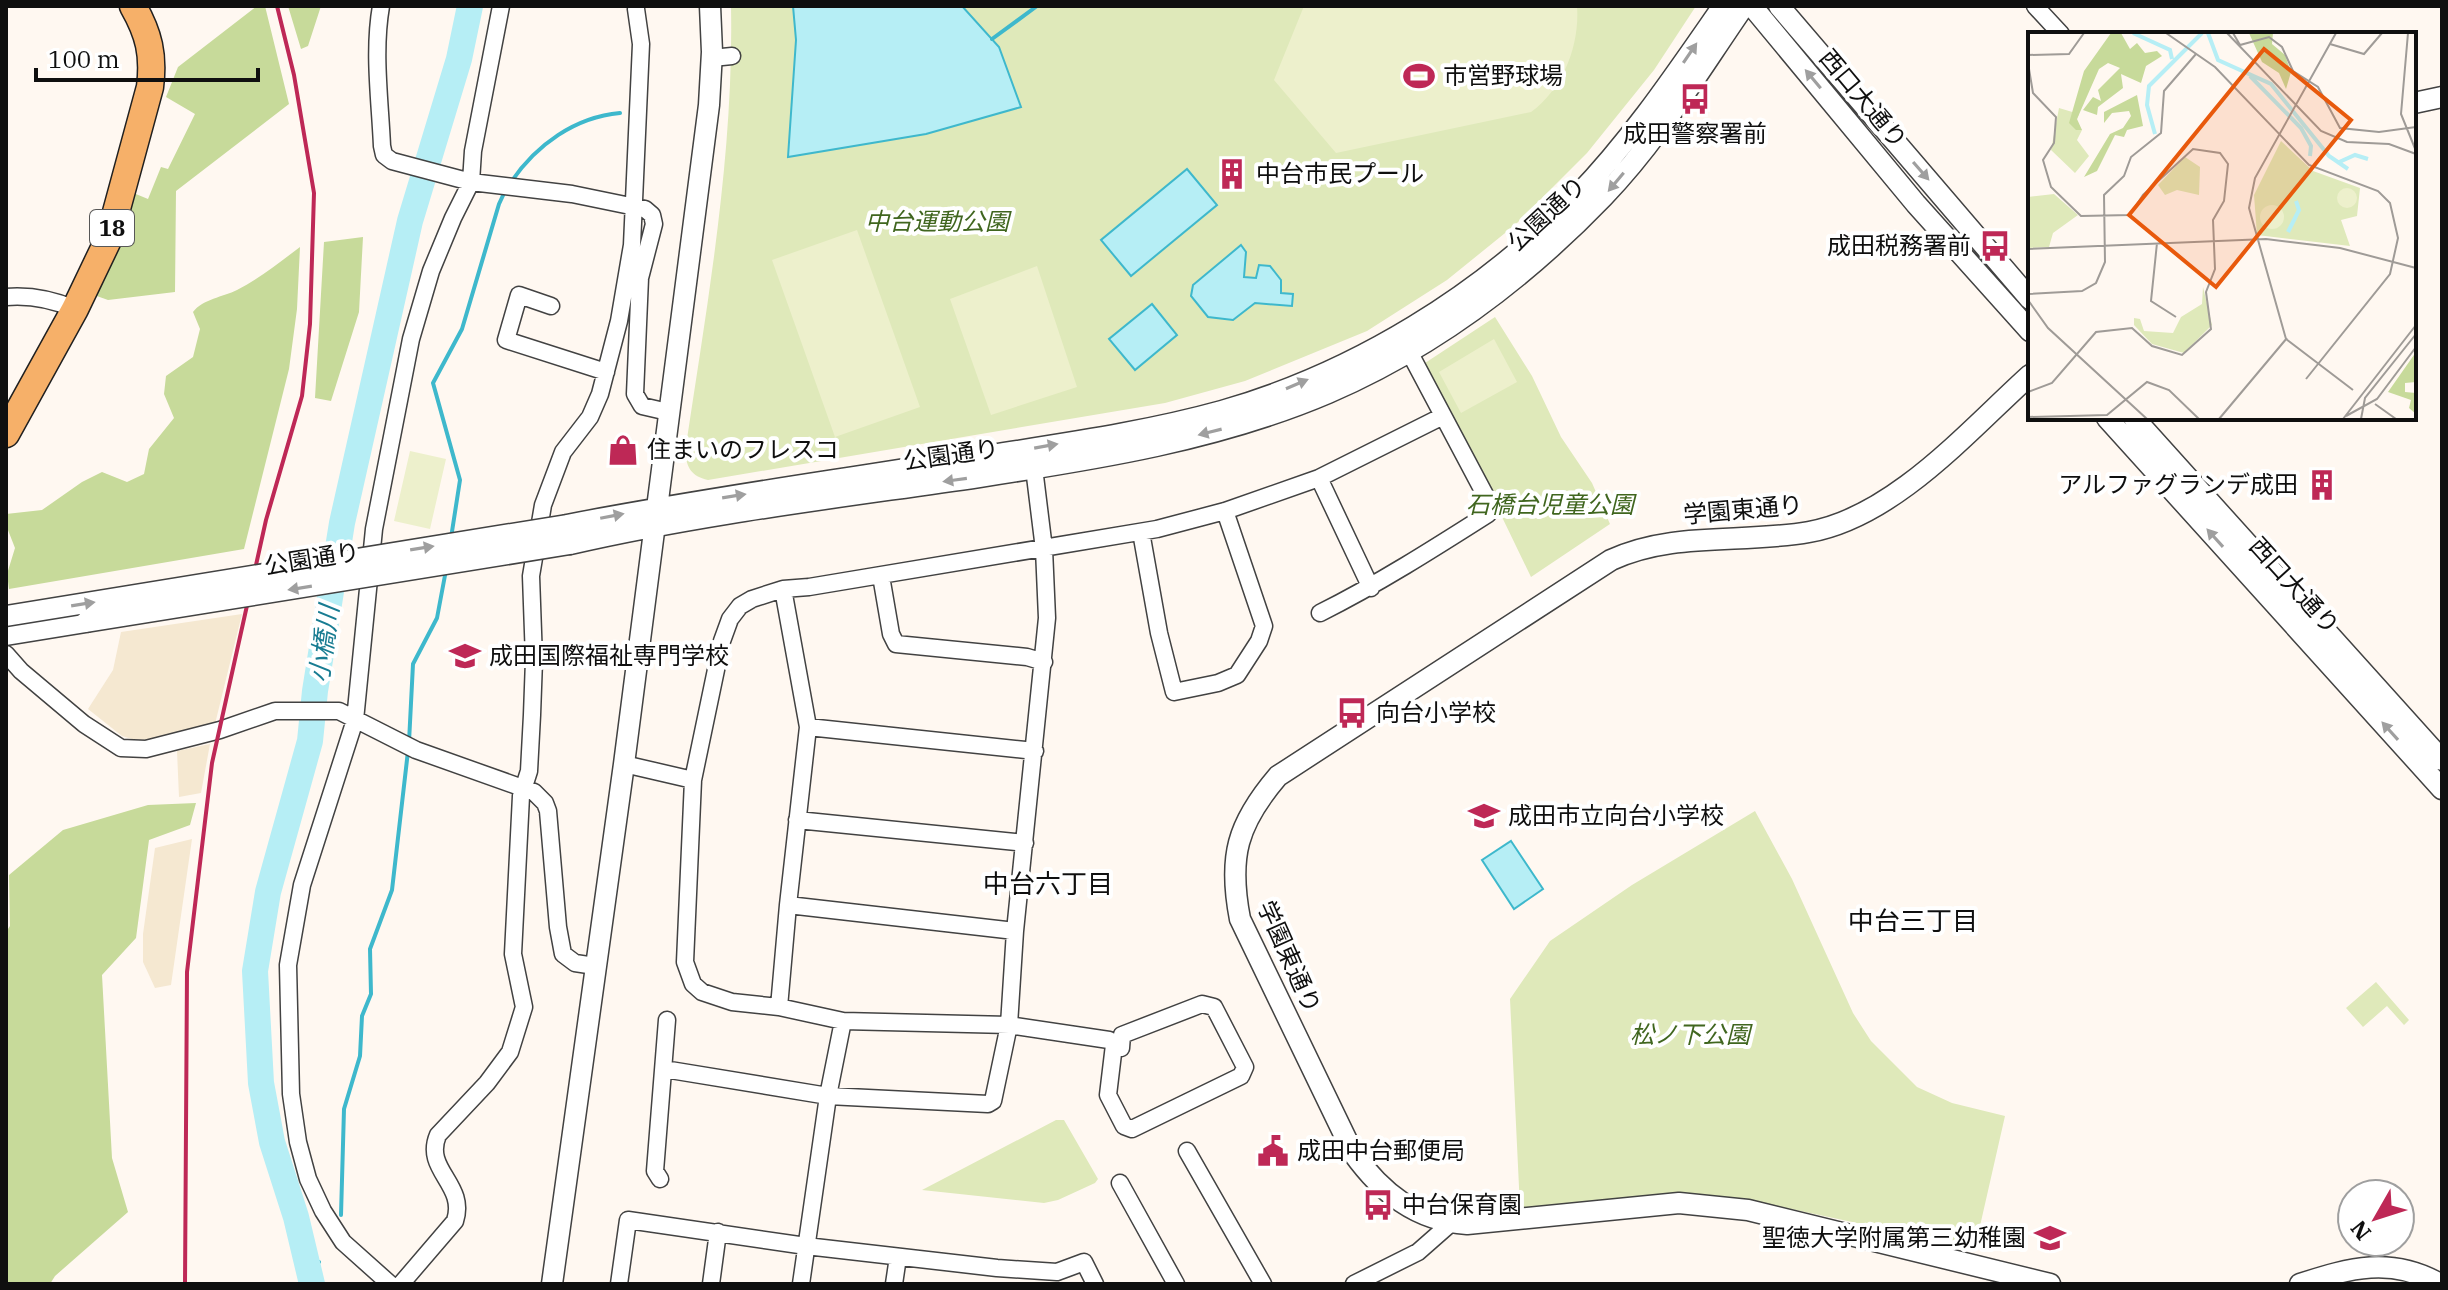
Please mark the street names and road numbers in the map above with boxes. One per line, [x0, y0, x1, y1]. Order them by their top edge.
street label: 西口大通り [1813, 42, 1915, 155]
street label: 公園通り [1500, 169, 1592, 258]
road number: 18 [90, 210, 134, 246]
street label: 公園通り [901, 431, 1001, 477]
street label: 学園東通り [1682, 488, 1804, 530]
street label: 西口大通り [2243, 530, 2347, 641]
street label: 公園通り [262, 535, 362, 581]
street label: 学園東通り [1251, 895, 1329, 1018]

